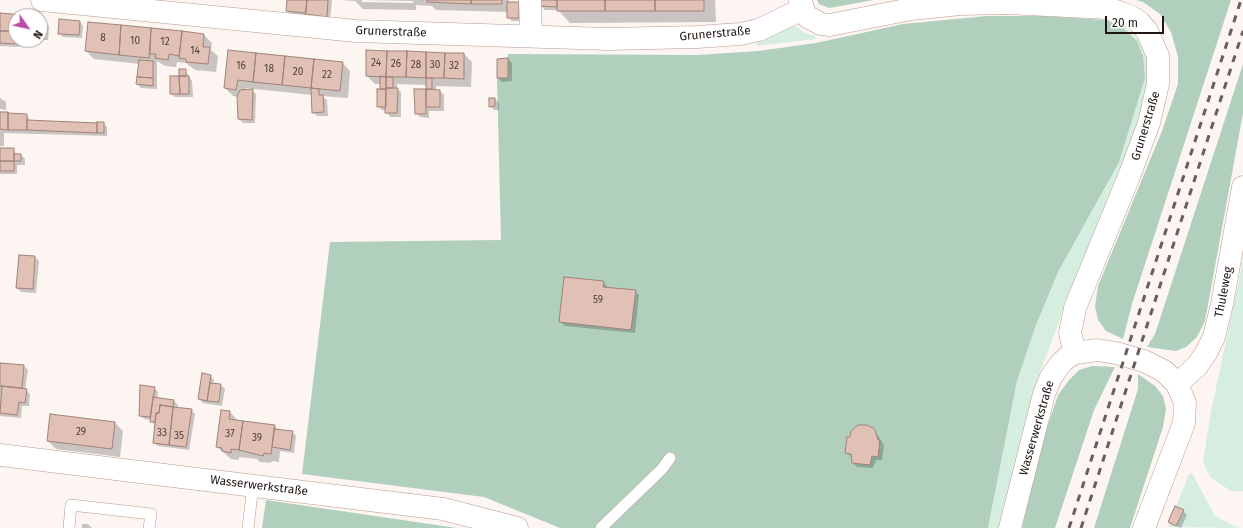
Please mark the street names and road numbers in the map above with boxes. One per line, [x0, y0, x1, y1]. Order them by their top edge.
street label: Grunerstraße [355, 24, 427, 40]
street label: Grunerstraße [679, 24, 751, 44]
street label: Grunerstraße [1129, 90, 1163, 162]
street label: Thuleweg [1212, 265, 1236, 319]
street label: Wasserwerkstraße [1017, 379, 1057, 477]
street label: Wasserwerkstraße [209, 473, 309, 499]

